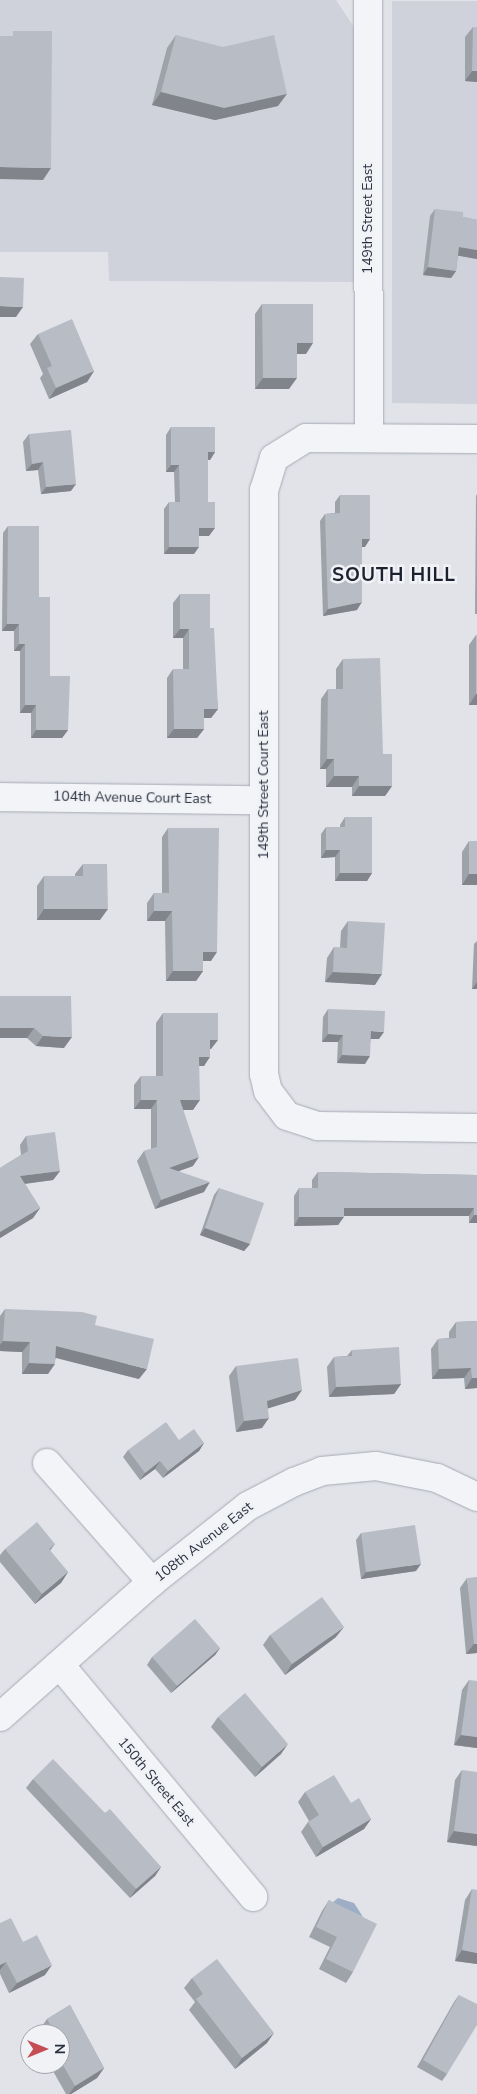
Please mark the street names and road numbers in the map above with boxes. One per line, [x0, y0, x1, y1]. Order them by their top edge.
street label: 149th Street East [360, 164, 376, 274]
street label: 149th Street Court East [256, 711, 272, 859]
street label: 104th Avenue Court East [53, 788, 211, 808]
street label: 108th Avenue East [152, 1498, 256, 1586]
street label: 150th Street East [114, 1734, 198, 1830]

